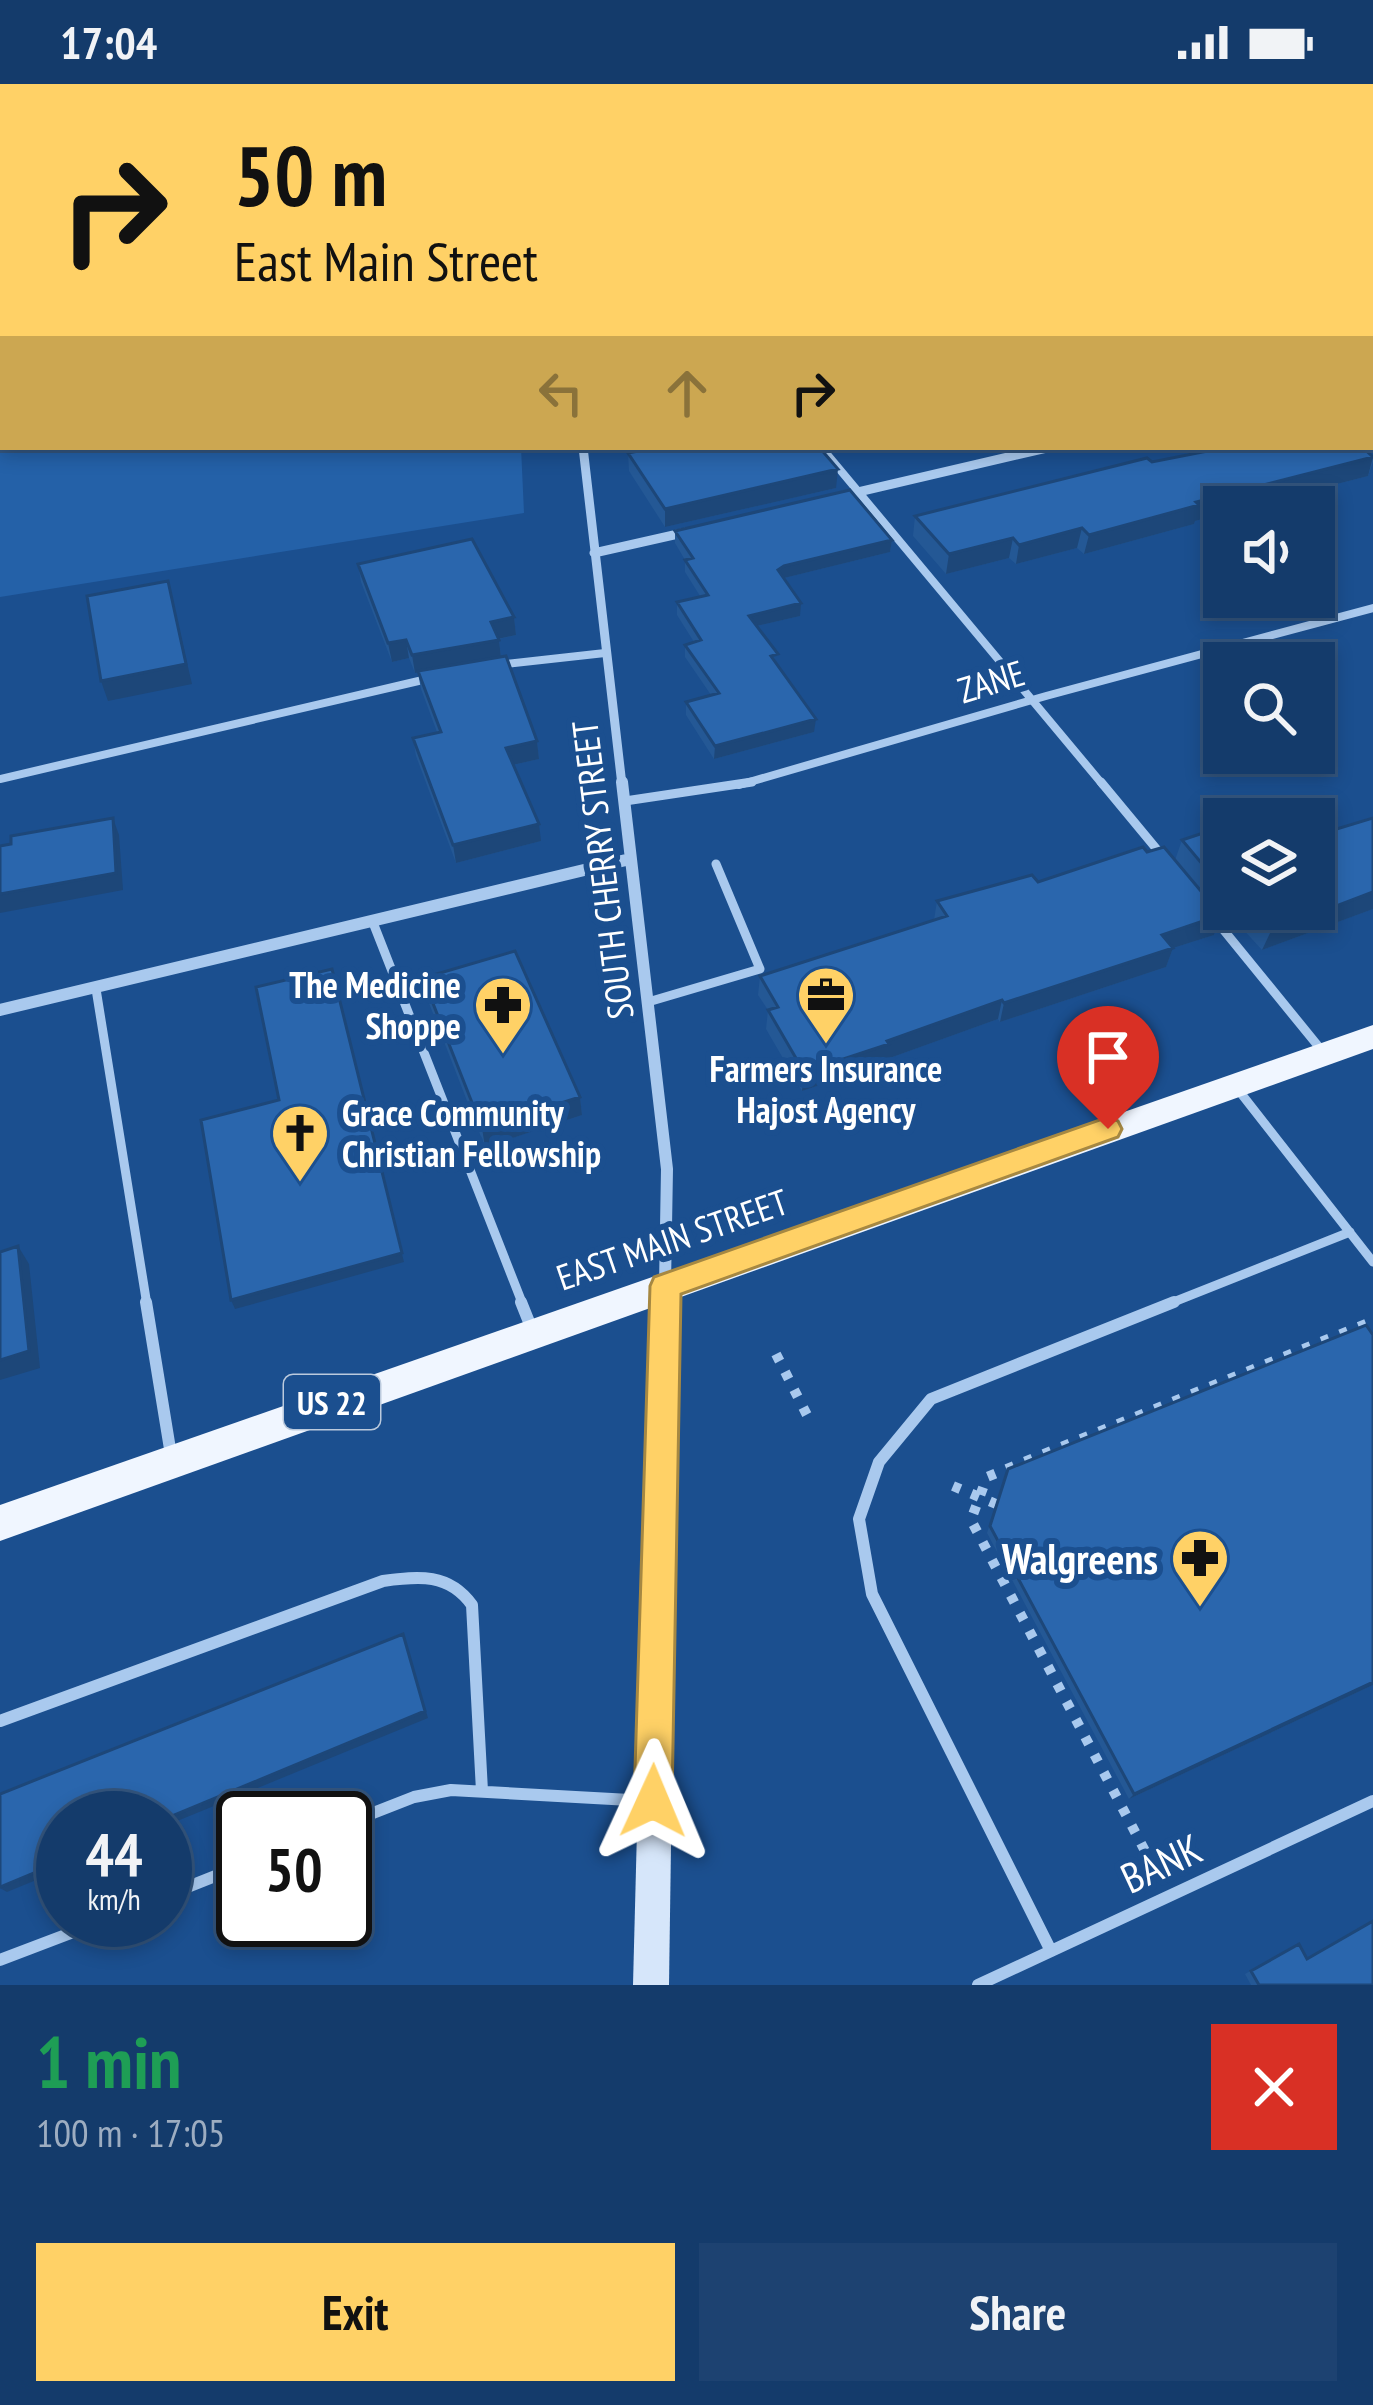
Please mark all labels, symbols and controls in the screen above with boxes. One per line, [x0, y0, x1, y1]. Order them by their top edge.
text: 17:04 [60, 13, 157, 71]
text: 50 m [234, 120, 387, 229]
icon: right [36, 132, 192, 288]
text: East Main Street [234, 226, 538, 296]
icon: left [528, 360, 594, 426]
icon: ahead [654, 360, 720, 426]
icon: right [780, 360, 846, 426]
map controls [1203, 486, 1335, 930]
button: sound [1203, 486, 1335, 618]
button: search [1203, 642, 1335, 774]
street label: ZANE [952, 649, 1030, 713]
street label: SOUTH CHERRY STREET [560, 718, 644, 1022]
button: layers [1203, 798, 1335, 930]
place label: The Medicine Shoppe [289, 961, 461, 1049]
office icon: Farmers Insurance Hajost Agency [795, 964, 857, 1046]
pharmacy icon: The Medicine Shoppe [472, 974, 534, 1056]
pin [1057, 1006, 1159, 1129]
icon: arrive [1075, 1024, 1141, 1090]
place label: Farmers Insurance Hajost Agency [710, 1045, 942, 1133]
place label: Grace Community Christian Fellowship [342, 1089, 601, 1177]
church icon: Grace Community Christian Fellowship [269, 1102, 331, 1184]
street label: EAST MAIN STREET [550, 1177, 794, 1301]
road number: US 22 [284, 1375, 380, 1429]
pharmacy icon: Walgreens [1169, 1527, 1231, 1609]
place label: Walgreens [1001, 1531, 1158, 1586]
position arrow [590, 1738, 716, 1864]
speed limit sign: 50 [216, 1791, 372, 1947]
text: 44 [85, 1815, 143, 1893]
street label: BANK [1112, 1821, 1210, 1905]
text: km/h [87, 1879, 141, 1918]
text: 1 min [36, 2015, 181, 2108]
button: close [1211, 2024, 1337, 2150]
text: 100 m · 17:05 [36, 2107, 225, 2158]
button: Exit [36, 2243, 675, 2381]
button: Share [699, 2243, 1337, 2381]

